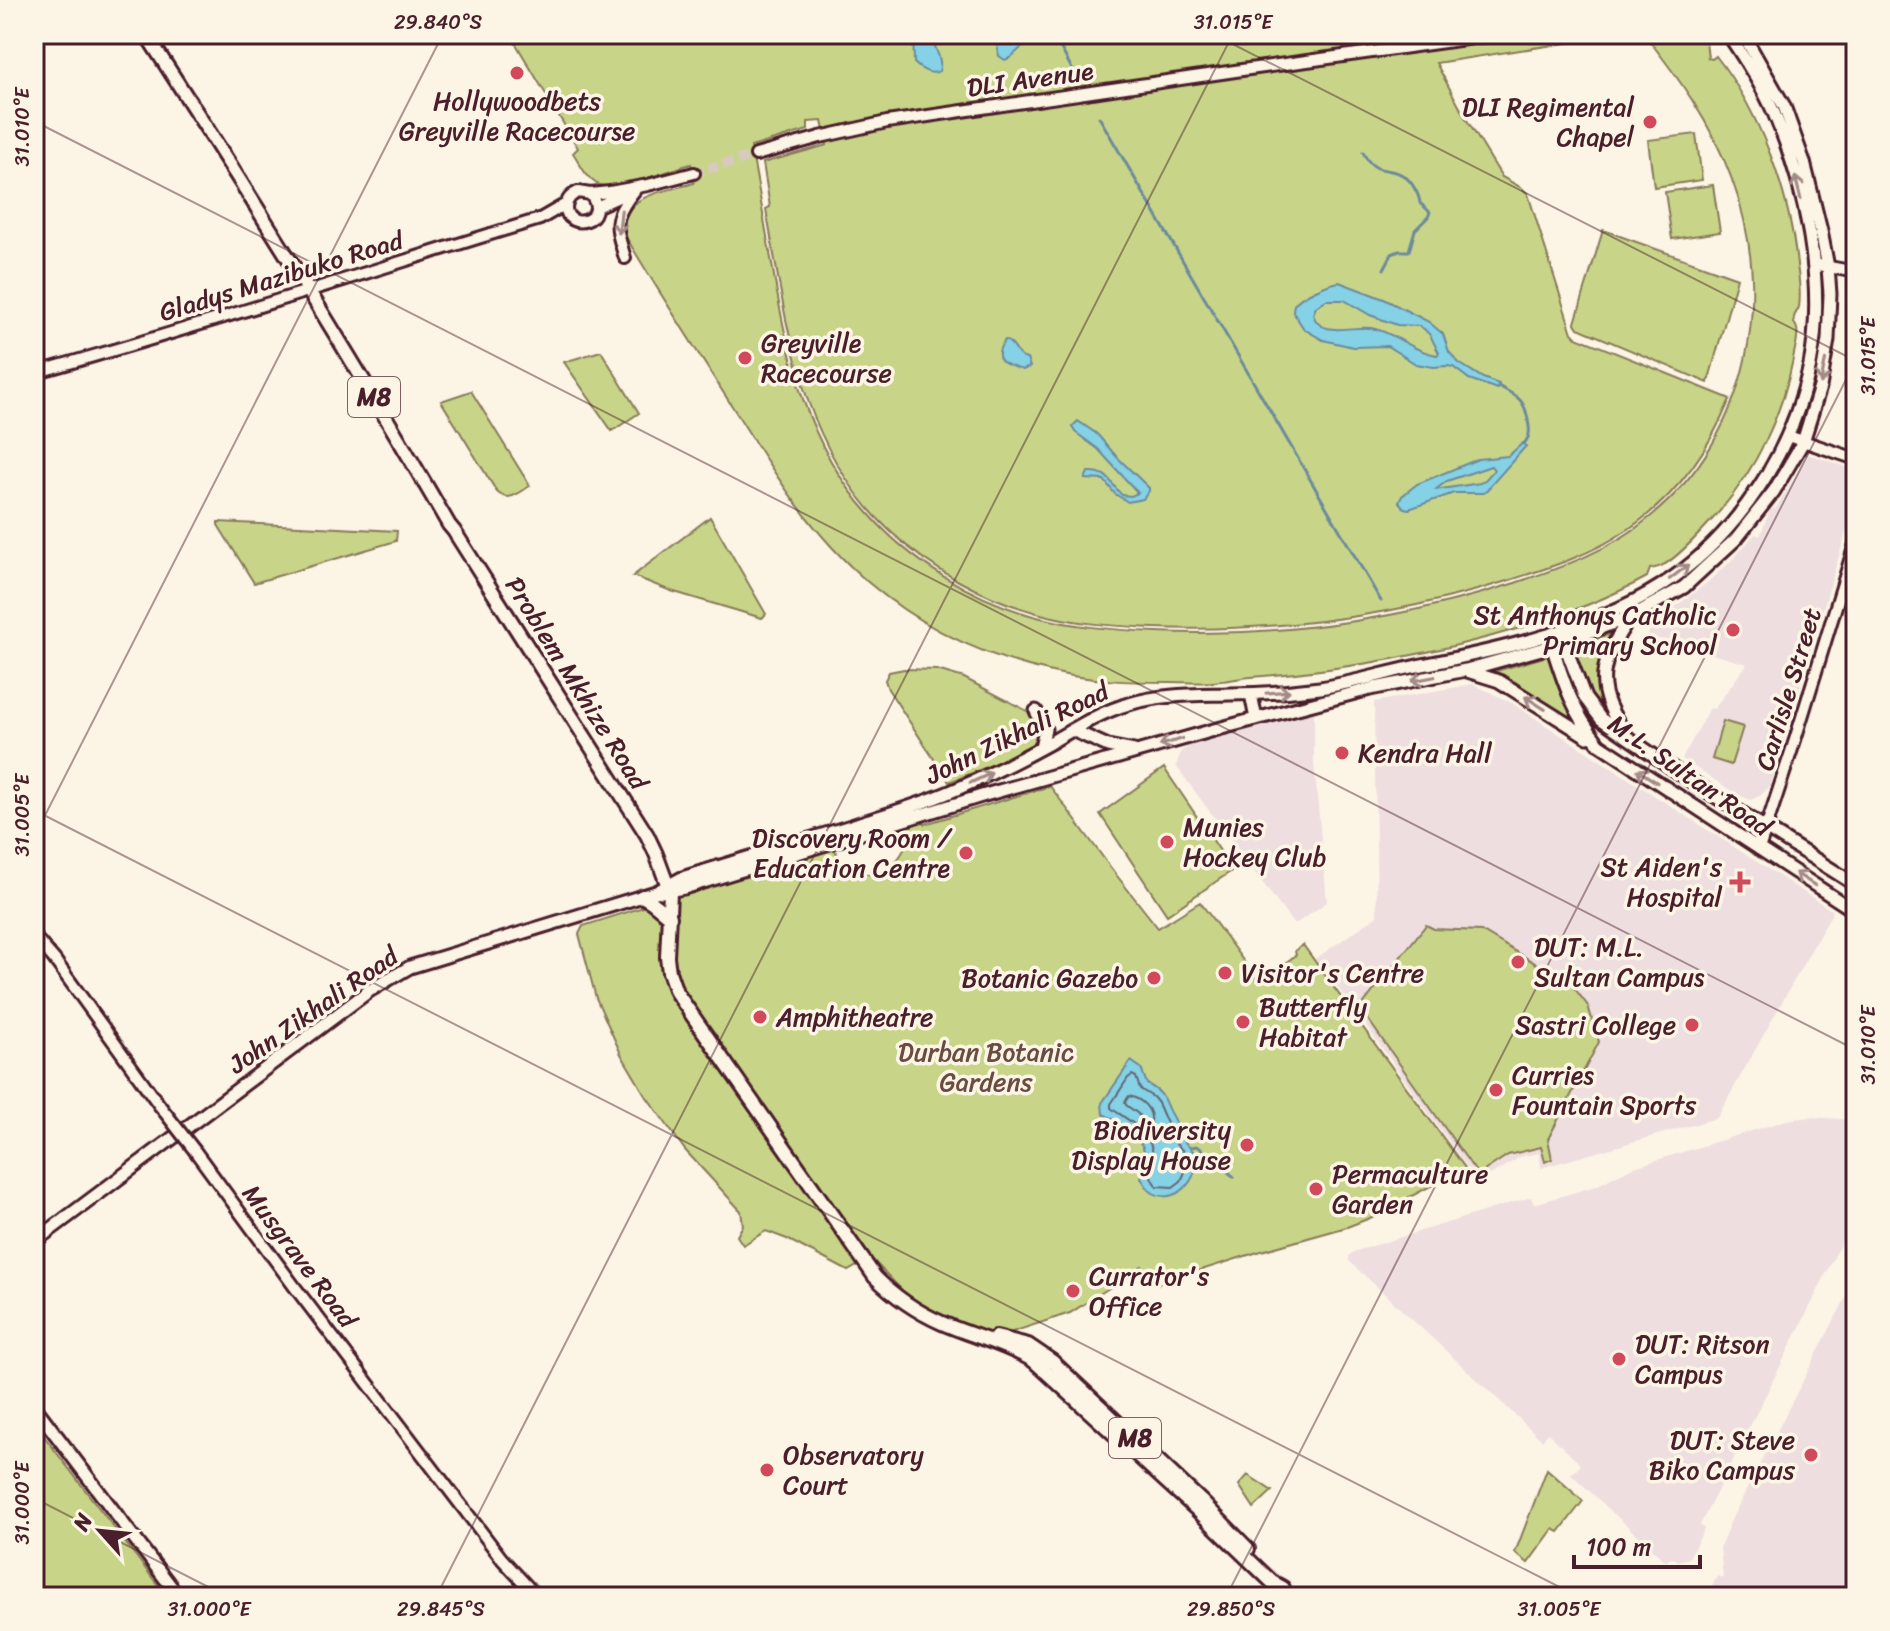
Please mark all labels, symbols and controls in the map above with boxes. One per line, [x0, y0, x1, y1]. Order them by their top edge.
text: 29.840°S [394, 5, 483, 40]
text: 31.015°E [1194, 5, 1274, 40]
street label: DLI Avenue [964, 47, 1097, 111]
marker: Hollywoodbets Greyville Racecourse [508, 64, 526, 82]
place label: Hollywoodbets Greyville Racecourse [399, 78, 635, 154]
place label: DLI Regimental Chapel [1462, 84, 1635, 160]
text: 31.010°E [5, 86, 40, 167]
marker: DLI Regimental Chapel [1641, 113, 1659, 131]
one-way arrow [1790, 175, 1805, 201]
one-way arrow [612, 209, 627, 235]
street label: Gladys Mazibuko Road [153, 216, 411, 335]
text: 31.015°E [1851, 315, 1886, 395]
place label: Greyville Racecourse [761, 320, 892, 396]
marker: Greyville Racecourse [736, 349, 754, 367]
one-way arrow [1815, 359, 1830, 384]
road number: M8 [348, 377, 400, 417]
one-way arrow [1668, 564, 1690, 581]
street label: Problem Mkhize Road [493, 567, 663, 801]
place label: St Anthonys Catholic Primary School [1473, 592, 1718, 668]
street label: Carlisle Street [1741, 602, 1835, 776]
marker: St Anthonys Catholic Primary School [1724, 621, 1742, 639]
street label: John Zikhali Road [916, 668, 1119, 798]
one-way arrow [1410, 672, 1436, 687]
one-way arrow [1264, 684, 1291, 699]
one-way arrow [1524, 695, 1546, 712]
street label: M.L. Sultan Road [1598, 701, 1784, 850]
place label: Kendra Hall [1358, 730, 1492, 776]
one-way arrow [1158, 736, 1183, 751]
marker: Kendra Hall [1333, 744, 1351, 762]
one-way arrow [1636, 767, 1659, 783]
one-way arrow [968, 770, 992, 785]
text: 31.005°E [5, 772, 40, 856]
place label: Munies Hockey Club [1183, 804, 1326, 880]
place label: Discovery Room / Education Centre [752, 815, 953, 891]
marker: Munies Hockey Club [1158, 833, 1176, 851]
marker: Discovery Room / Education Centre [957, 844, 975, 862]
place label: St Aiden's Hospital [1600, 844, 1723, 920]
one-way arrow [1794, 870, 1816, 887]
marker: St Aiden's Hospital [1729, 871, 1751, 893]
place label: DUT: M.L. Sultan Campus [1534, 924, 1705, 1000]
street label: John Zikhali Road [217, 933, 410, 1087]
place label: Visitor's Centre [1241, 950, 1424, 996]
marker: DUT: M.L. Sultan Campus [1509, 953, 1527, 971]
place label: Botanic Gazebo [961, 955, 1138, 1001]
marker: Visitor's Centre [1216, 964, 1234, 982]
marker: Botanic Gazebo [1145, 969, 1163, 987]
place label: Butterfly Habitat [1259, 984, 1368, 1060]
place label: Amphitheatre [775, 994, 933, 1040]
place label: Sastri College [1515, 1002, 1676, 1048]
text: 31.010°E [1851, 1004, 1886, 1085]
marker: Amphitheatre [751, 1008, 769, 1026]
marker: Butterfly Habitat [1234, 1013, 1252, 1031]
marker: Sastri College [1683, 1016, 1701, 1034]
park label: Durban Botanic Gardens [898, 1029, 1074, 1105]
place label: Curries Fountain Sports [1512, 1052, 1697, 1128]
marker: Curries Fountain Sports [1487, 1081, 1505, 1099]
place label: Biodiversity Display House [1071, 1107, 1232, 1183]
marker: Biodiversity Display House [1238, 1136, 1256, 1154]
place label: Permaculture Garden [1332, 1151, 1488, 1227]
street label: Musgrave Road [230, 1174, 371, 1340]
marker: Permaculture Garden [1307, 1180, 1325, 1198]
place label: Currator's Office [1089, 1253, 1209, 1329]
marker: Currator's Office [1064, 1282, 1082, 1300]
place label: DUT: Ritson Campus [1635, 1321, 1770, 1397]
marker: DUT: Ritson Campus [1610, 1350, 1628, 1368]
place label: DUT: Steve Biko Campus [1649, 1417, 1796, 1493]
road number: M8 [1109, 1418, 1161, 1458]
place label: Observatory Court [783, 1432, 924, 1508]
marker: DUT: Steve Biko Campus [1802, 1446, 1820, 1464]
text: 31.000°E [5, 1460, 40, 1545]
marker: Observatory Court [758, 1461, 776, 1479]
north arrow [60, 1491, 140, 1571]
text: N [61, 1506, 104, 1539]
scale bar [1574, 1519, 1700, 1569]
text: 100 m [1586, 1526, 1651, 1568]
text: 31.000°E [167, 1592, 252, 1627]
text: 29.845°S [397, 1592, 485, 1627]
text: 29.850°S [1187, 1592, 1275, 1627]
text: 31.005°E [1518, 1592, 1602, 1627]

